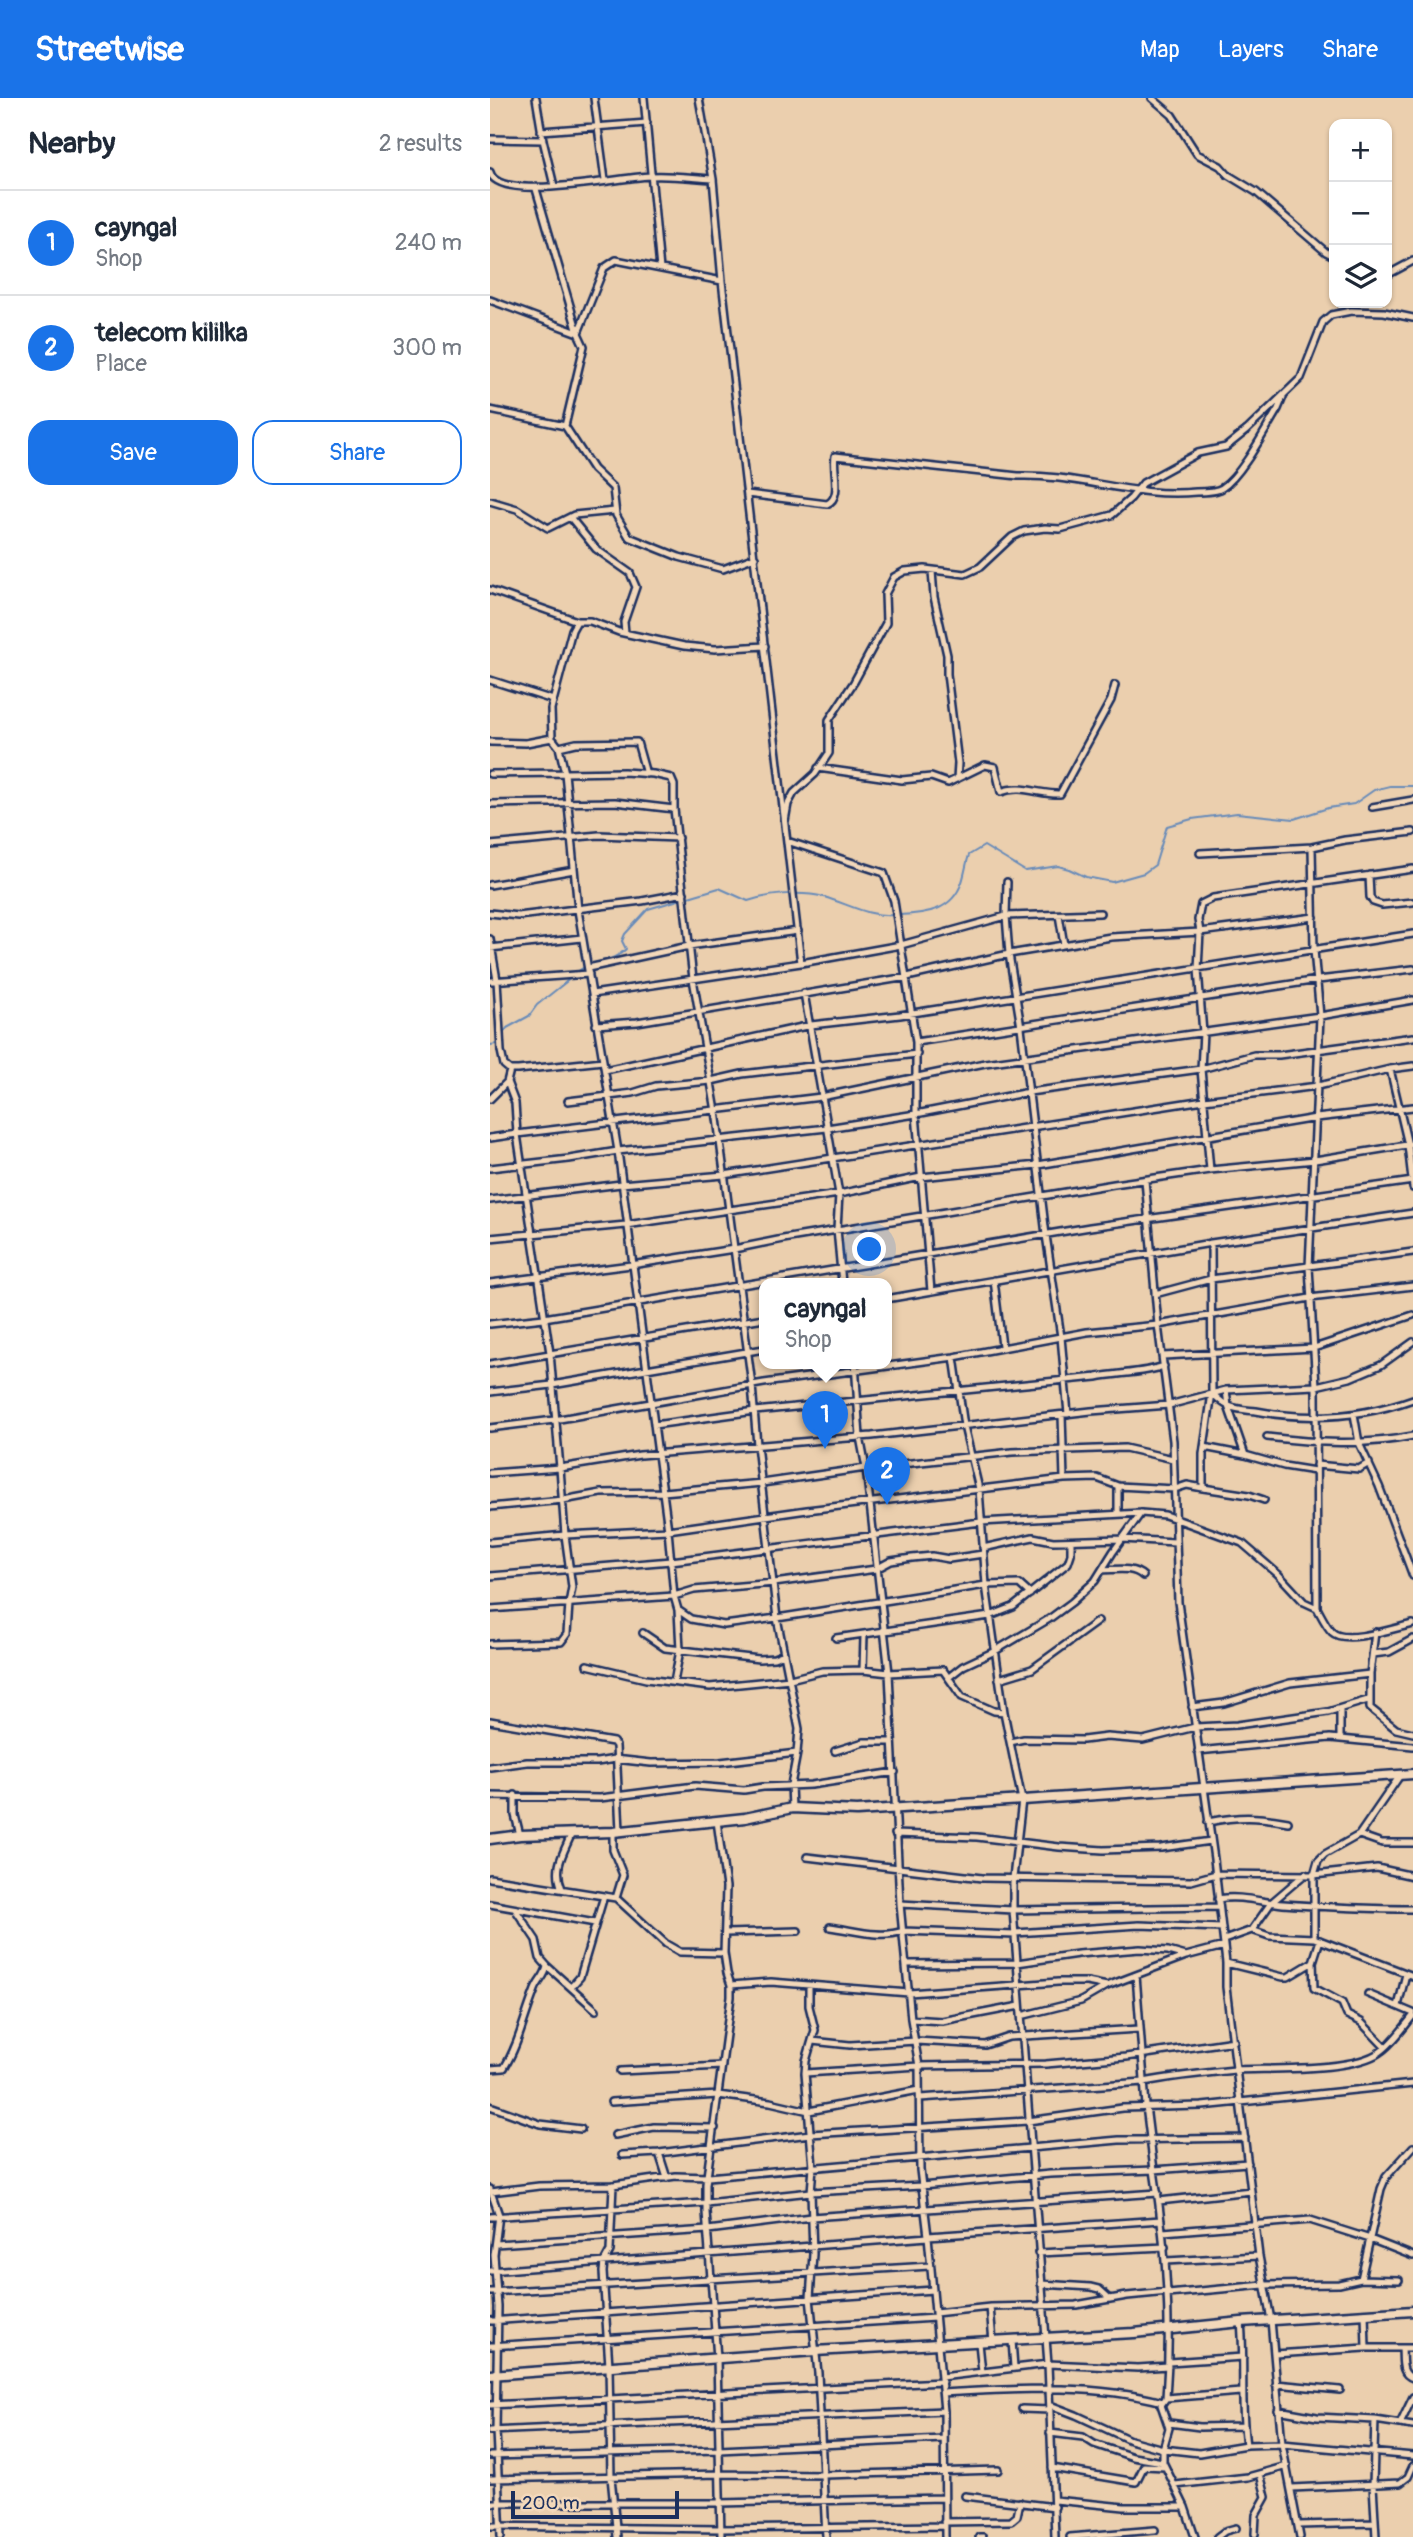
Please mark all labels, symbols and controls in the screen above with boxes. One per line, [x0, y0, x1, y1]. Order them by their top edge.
text: Streetwise [35, 29, 184, 70]
text: Map [1140, 35, 1180, 64]
text: Layers [1218, 35, 1284, 64]
text: Share [1322, 35, 1378, 64]
map controls [1329, 119, 1392, 308]
button: + [1329, 119, 1392, 182]
text: Nearby [28, 125, 115, 162]
text: 2 results [379, 129, 462, 158]
button: − [1329, 182, 1392, 245]
text: cayngal [95, 212, 177, 244]
text: 1 [47, 228, 56, 257]
text: 240 m [395, 228, 462, 257]
text: Shop [95, 244, 143, 273]
button: layers [1329, 245, 1392, 308]
text: telecom kililka [95, 317, 248, 349]
text: 2 [45, 333, 57, 362]
text: 300 m [392, 333, 462, 362]
text: Place [95, 349, 147, 378]
button: Save [28, 420, 238, 485]
button: Share [252, 420, 462, 485]
your location [852, 1232, 886, 1266]
popup [759, 1278, 892, 1369]
text: cayngal [784, 1293, 867, 1325]
text: Shop [784, 1325, 832, 1354]
pin: 1 [802, 1391, 848, 1449]
pin: 2 [864, 1447, 910, 1505]
scale bar [511, 2488, 679, 2520]
text: 200 m [522, 2491, 580, 2515]

